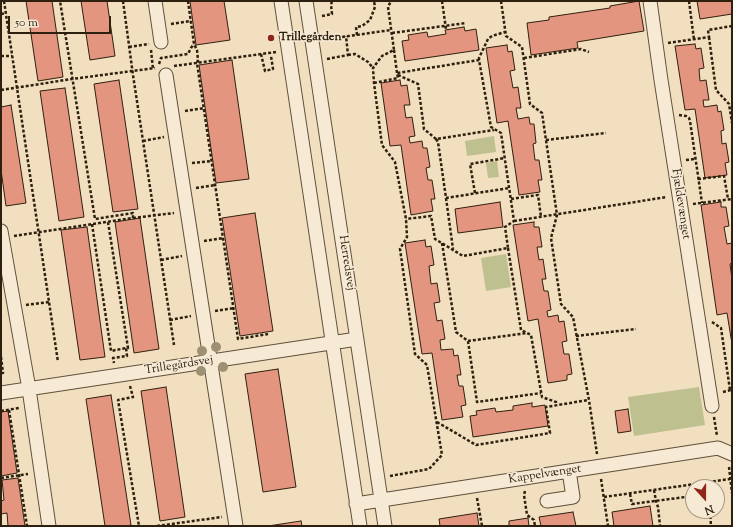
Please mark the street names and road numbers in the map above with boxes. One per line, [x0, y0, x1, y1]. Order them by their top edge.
street label: Fjældevænget [667, 168, 693, 240]
street label: Herredsvej [335, 234, 357, 292]
street label: Trillegårdsvej [144, 353, 214, 379]
street label: Kappelvænget [508, 462, 582, 488]

